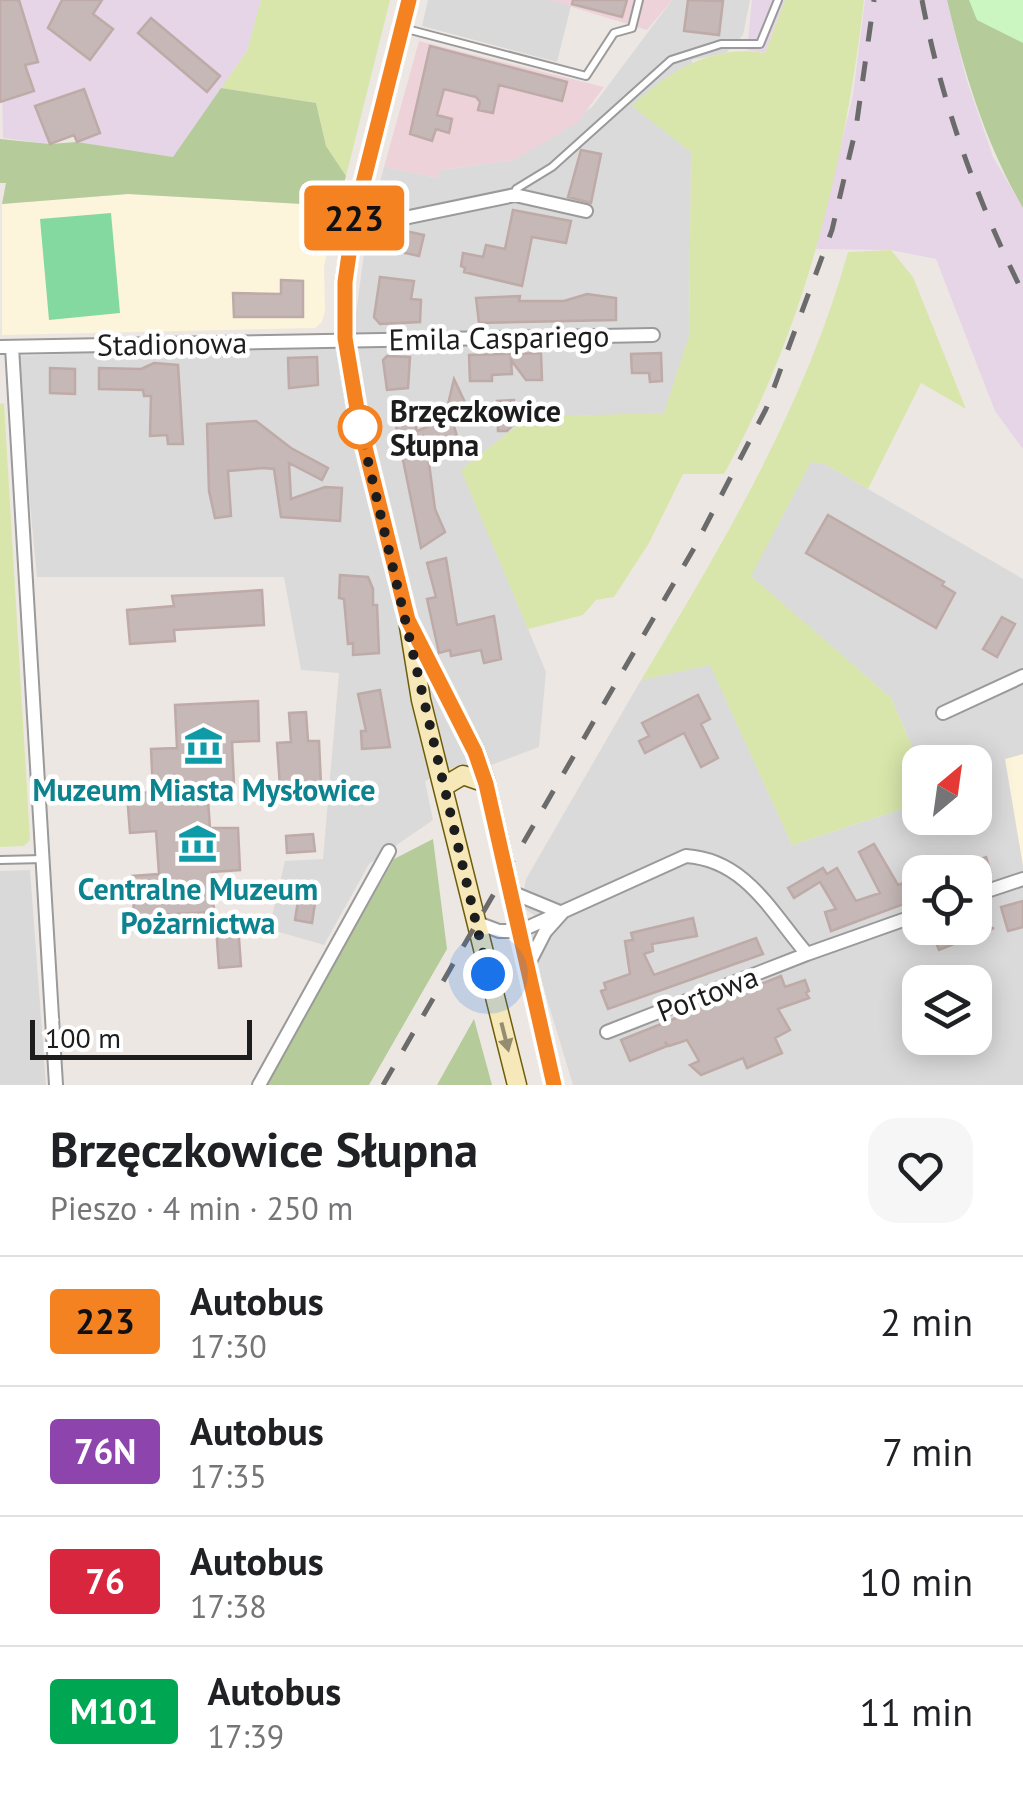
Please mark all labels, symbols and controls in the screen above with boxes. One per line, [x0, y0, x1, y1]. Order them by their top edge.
line badge: 223 [296, 186, 412, 250]
text: 223 [324, 195, 384, 241]
street label: Emila Caspariego [388, 316, 610, 358]
street label: Stadionowa [96, 322, 248, 364]
place label: Brzęczkowice Słupna [390, 391, 561, 464]
marker: Brzęczkowice Słupna [339, 406, 381, 448]
museum icon: Muzeum Miasta Mysłowice [183, 724, 225, 766]
north arrow [902, 745, 992, 835]
map controls [902, 745, 992, 1055]
place label: Muzeum Miasta Mysłowice [32, 770, 376, 809]
museum icon: Centralne Muzeum Pożarnictwa [177, 823, 219, 865]
button: locate [902, 855, 992, 945]
place label: Centralne Muzeum Pożarnictwa [78, 869, 318, 942]
your location [463, 949, 513, 999]
street label: Portowa [651, 956, 763, 1030]
button: layers [902, 965, 992, 1055]
scale bar [30, 1015, 252, 1060]
text: 100 m [45, 1019, 121, 1056]
one-way arrow [498, 1022, 513, 1053]
text: Brzęczkowice Słupna [50, 1118, 478, 1180]
button: heart [868, 1118, 973, 1223]
text: Pieszo · 4 min · 250 m [50, 1187, 353, 1229]
text: Autobus [190, 1276, 324, 1325]
text: 2 min [880, 1297, 973, 1346]
text: 223 [75, 1298, 135, 1344]
text: 17:30 [190, 1325, 267, 1367]
text: Autobus [190, 1406, 324, 1455]
text: 7 min [882, 1427, 973, 1476]
text: 76N [74, 1428, 136, 1474]
text: 17:35 [190, 1455, 267, 1497]
text: Autobus [190, 1536, 324, 1585]
text: 10 min [860, 1557, 973, 1606]
text: 76 [85, 1558, 125, 1604]
text: 17:38 [190, 1585, 267, 1627]
text: Autobus [208, 1666, 341, 1715]
text: 11 min [860, 1687, 973, 1736]
text: M101 [70, 1688, 158, 1734]
text: 17:39 [208, 1715, 284, 1757]

